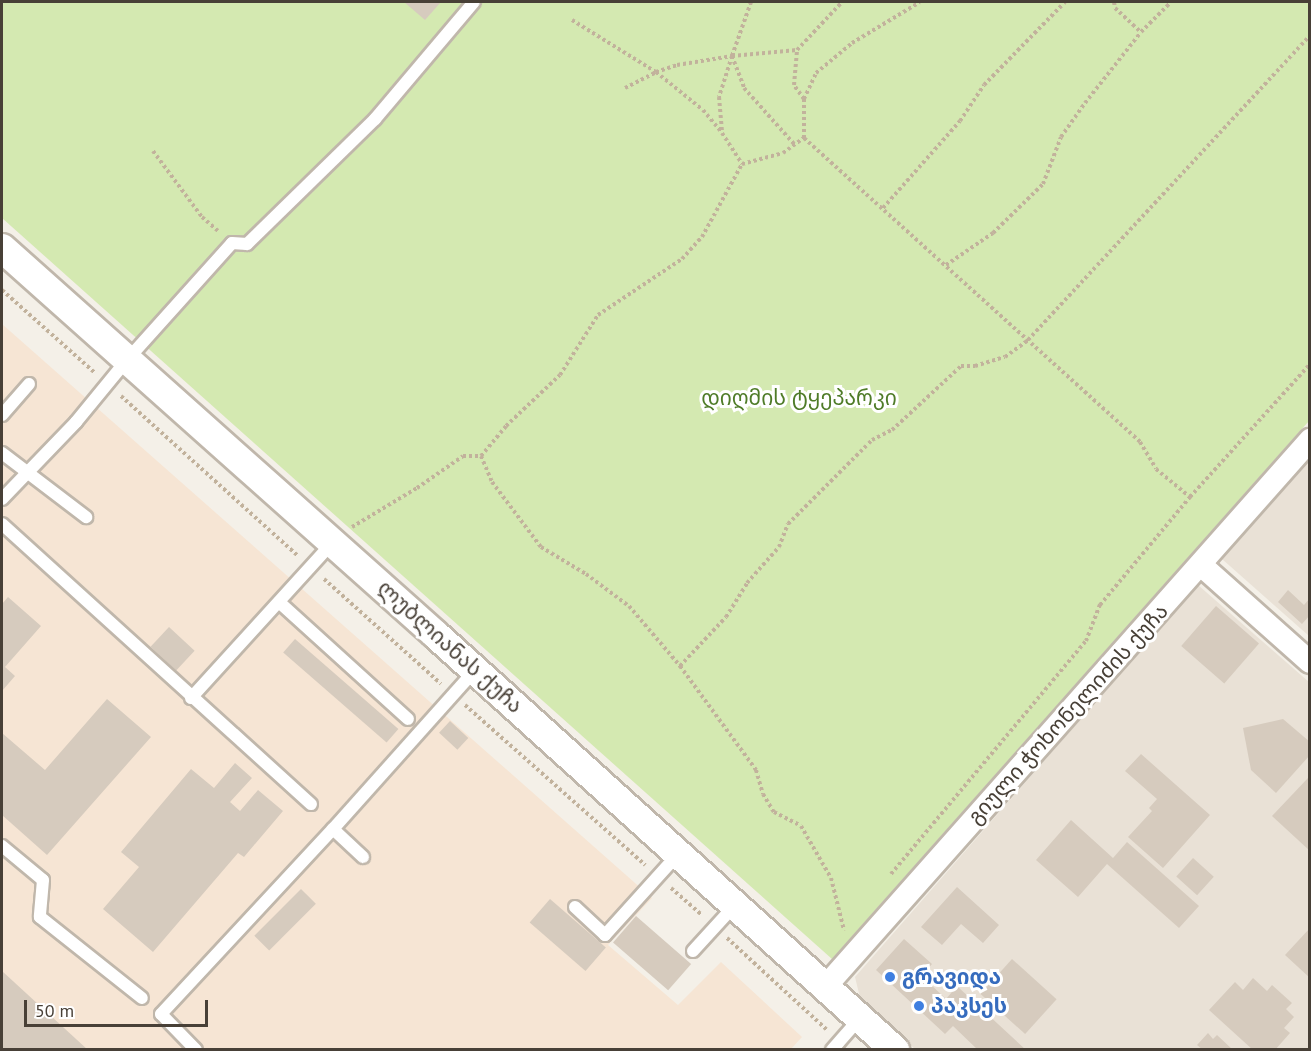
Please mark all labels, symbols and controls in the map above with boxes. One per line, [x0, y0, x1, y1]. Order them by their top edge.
park label: დიღმის ტყეპარკი [701, 385, 897, 411]
street label: ლუბლიანას ქუჩა [372, 575, 528, 719]
street label: გიული ჭოხონელიძის ქუჩა [962, 599, 1174, 829]
place label: გრავიდა [902, 964, 1001, 990]
marker: გრავიდა [883, 970, 897, 984]
scale bar [27, 988, 212, 1026]
place label: პაკსეს [931, 993, 1007, 1019]
text: 50 m [35, 999, 74, 1022]
marker: პაკსეს [912, 999, 926, 1013]

